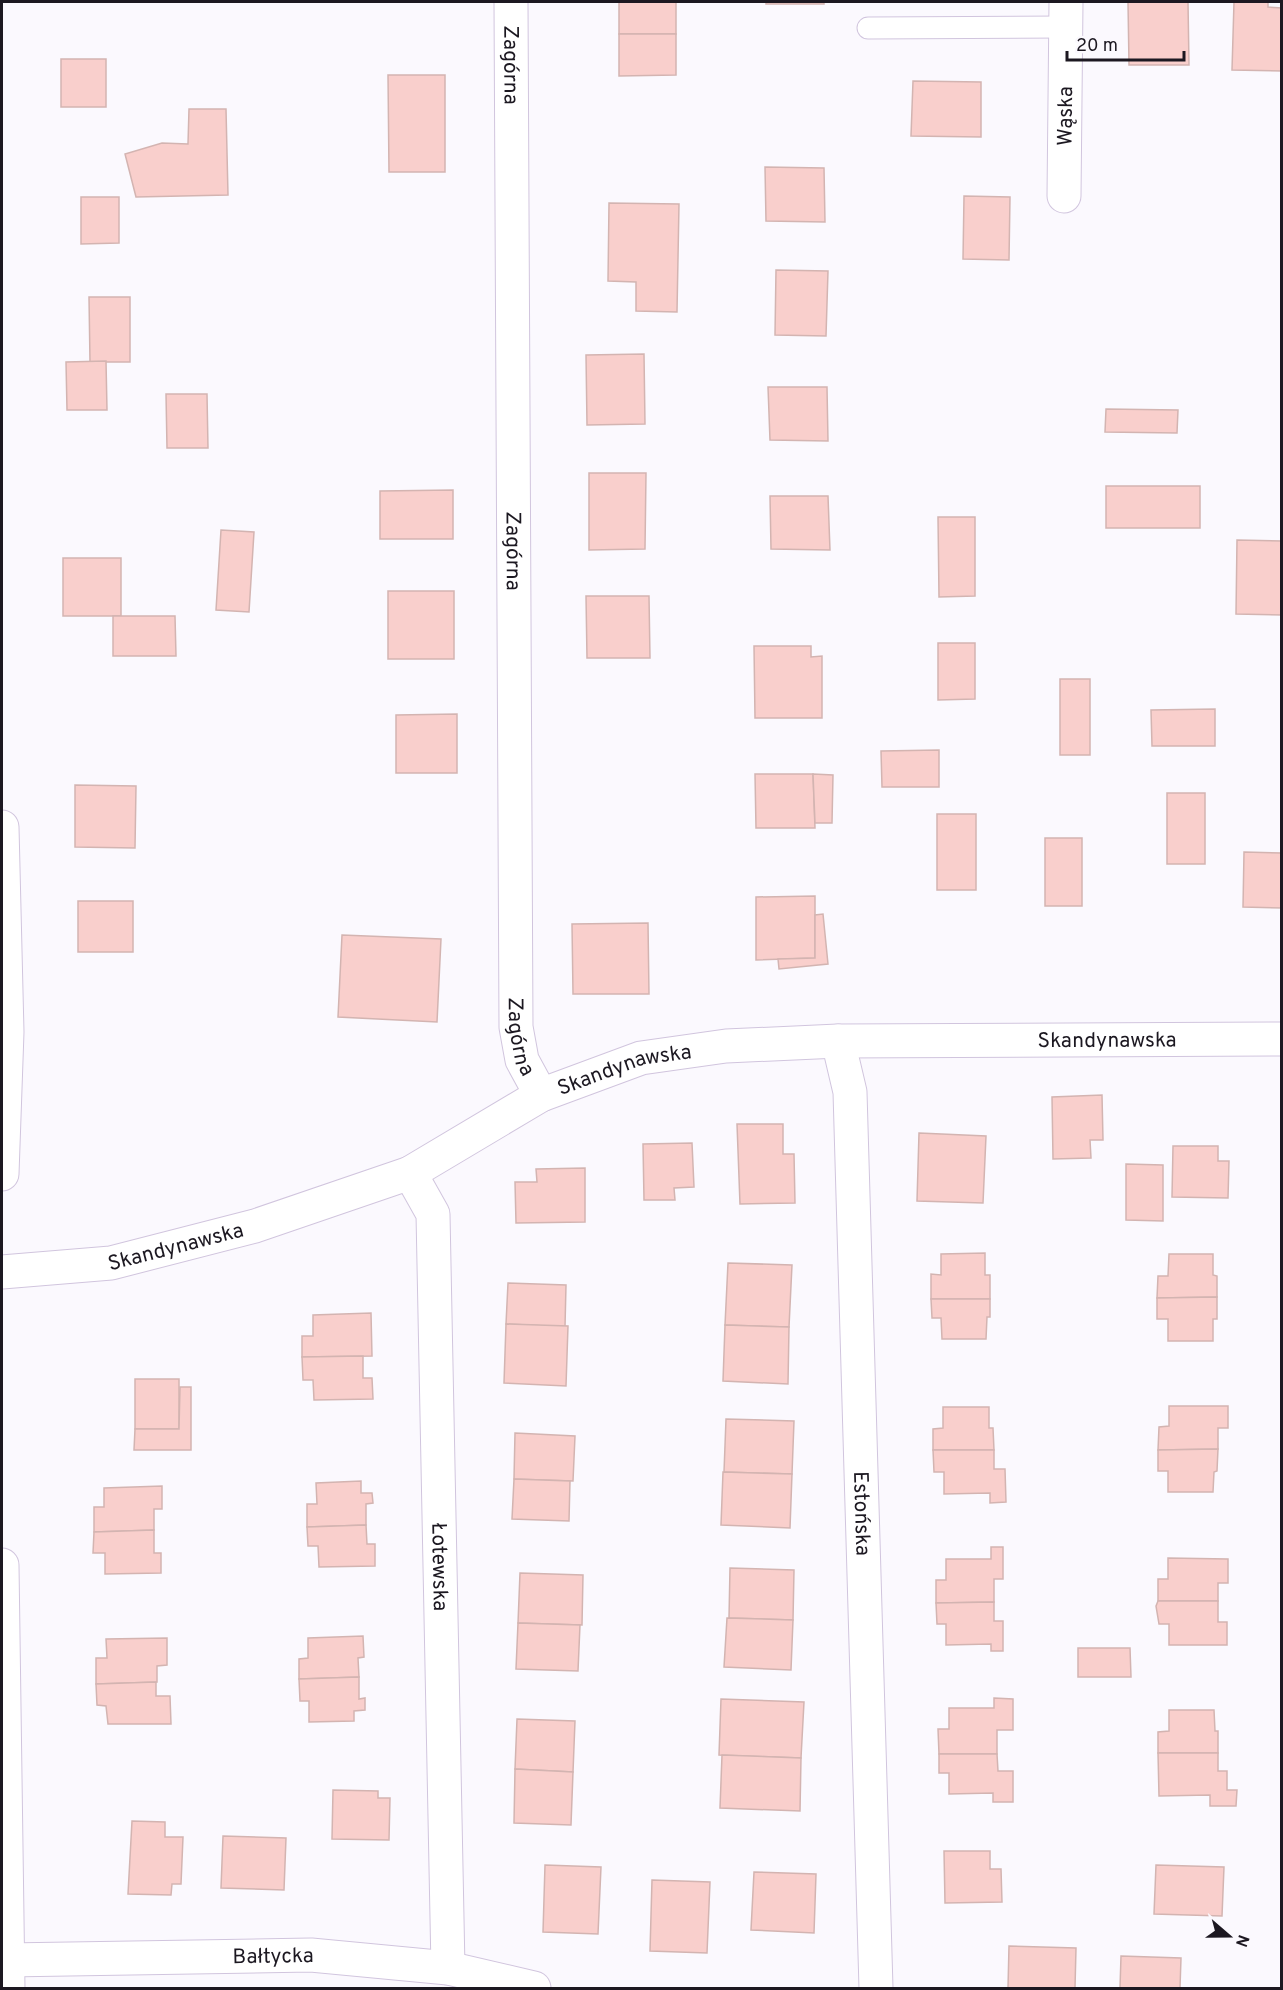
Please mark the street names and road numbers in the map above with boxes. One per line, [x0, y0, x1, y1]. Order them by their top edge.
street label: Zagórna [496, 25, 524, 105]
street label: Wąska [1053, 86, 1080, 146]
street label: Zagórna [498, 511, 526, 591]
street label: Zagórna [500, 997, 540, 1081]
street label: Skandynawska [1037, 1027, 1177, 1055]
street label: Skandynawska [554, 1039, 693, 1103]
street label: Skandynawska [105, 1217, 247, 1278]
street label: Estońska [846, 1471, 875, 1556]
street label: Łotewska [424, 1522, 453, 1611]
street label: Bałtycka [232, 1943, 314, 1971]

